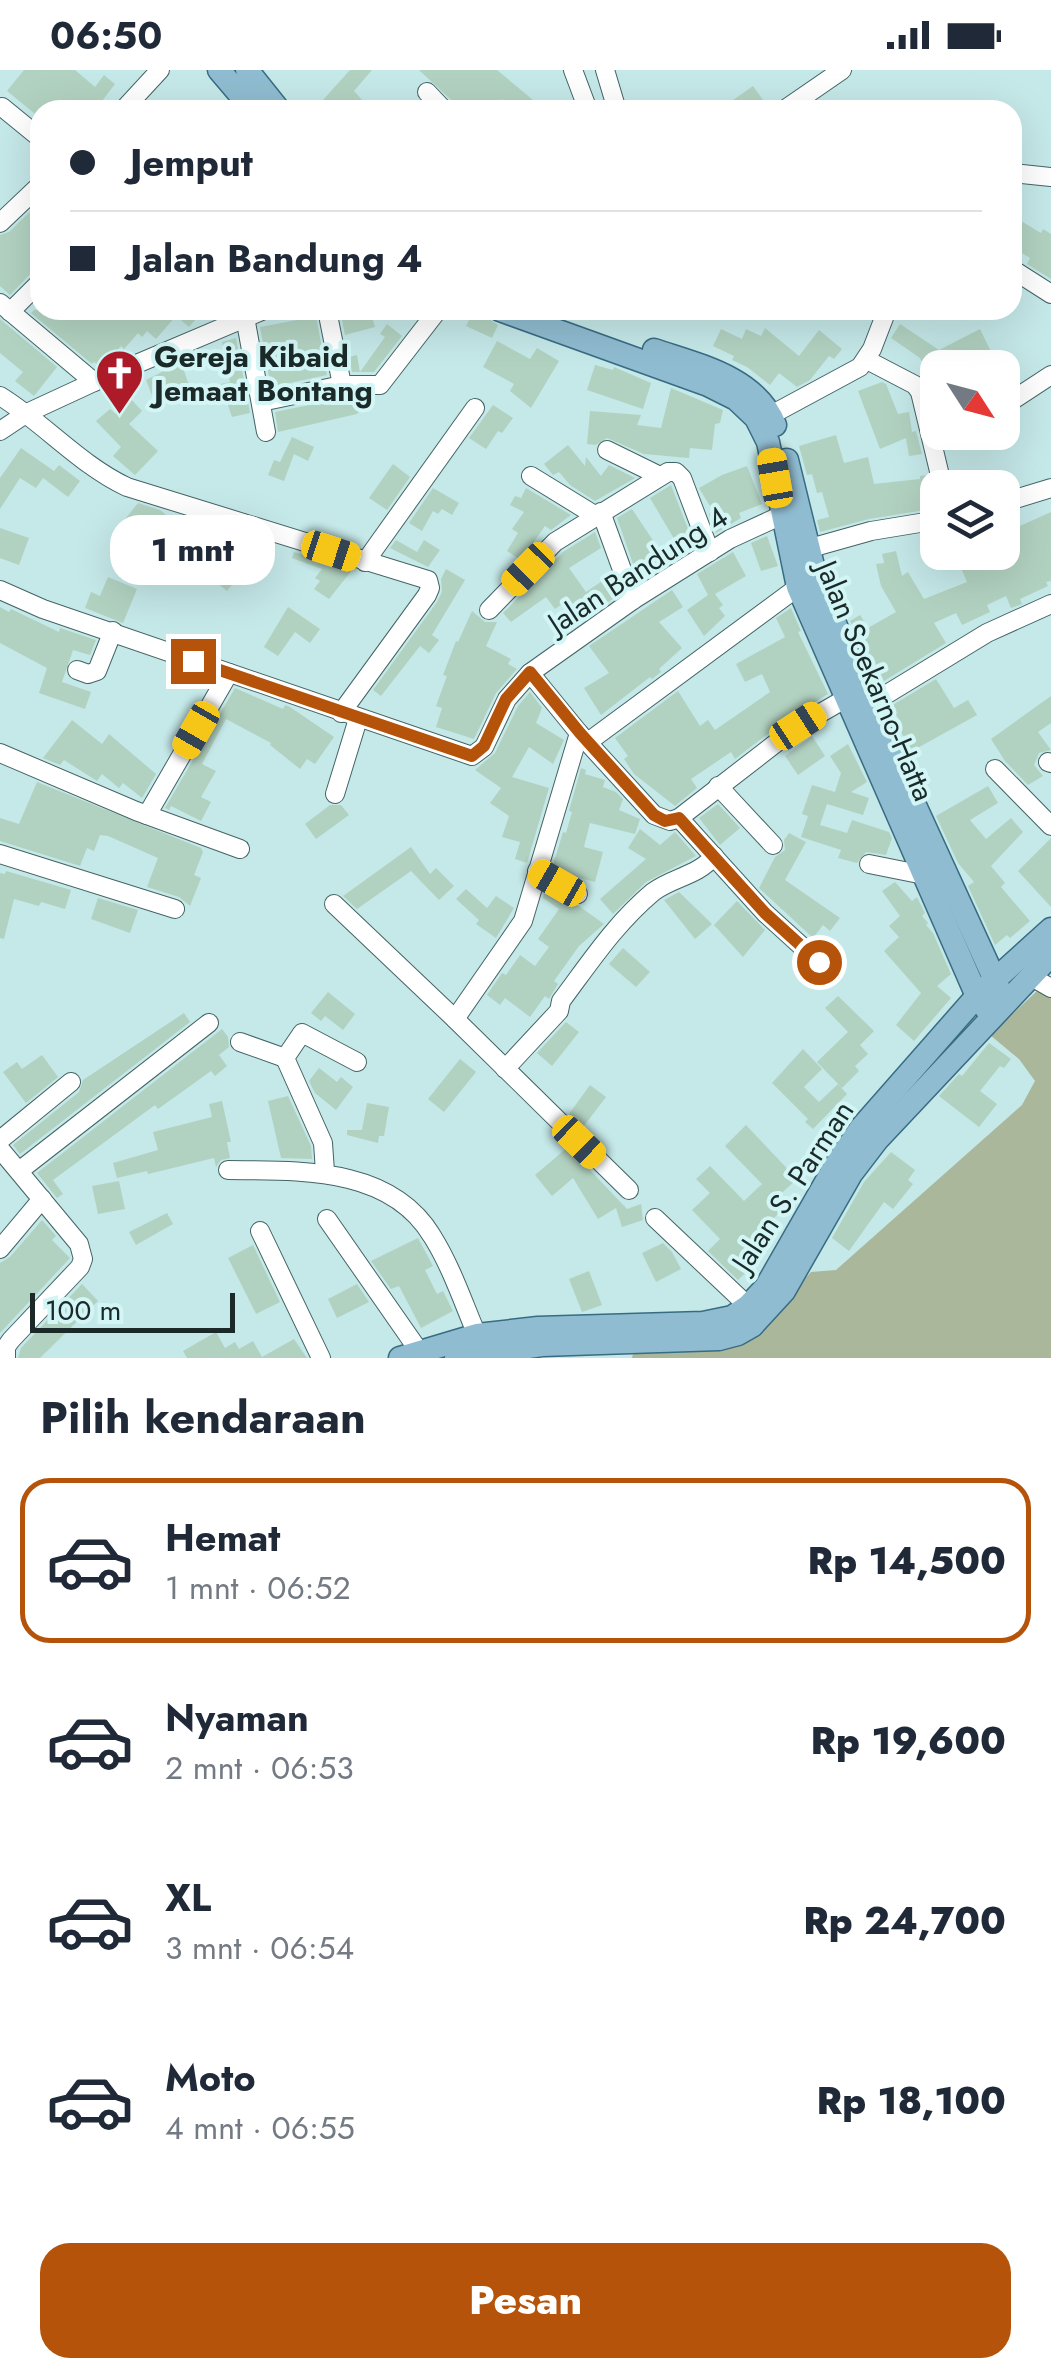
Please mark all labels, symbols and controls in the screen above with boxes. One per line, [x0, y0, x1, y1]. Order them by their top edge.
text: 06:50 [50, 8, 162, 63]
text: Jemput [130, 135, 253, 190]
text: Jalan Bandung 4 [130, 231, 423, 286]
place label: Gereja Kibaid Jemaat Bontang [149, 335, 373, 412]
church icon: Gereja Kibaid Jemaat Bontang [93, 348, 145, 416]
north arrow [920, 350, 1020, 450]
map controls [920, 350, 1020, 570]
car [755, 446, 795, 510]
button: layers [920, 470, 1020, 570]
street label: Jalan Bandung 4 [536, 495, 736, 646]
callout: 1 mnt [110, 516, 276, 586]
text: 1 mnt [151, 527, 234, 573]
car [298, 527, 364, 575]
car [496, 537, 560, 601]
street label: Jalan Soekarno-Hatta [804, 550, 945, 808]
route end [171, 639, 216, 684]
car [168, 697, 224, 763]
car [765, 697, 831, 755]
car [524, 855, 590, 911]
route start [797, 940, 842, 985]
street label: Jalan S. Parman [719, 1092, 864, 1283]
car [547, 1110, 611, 1174]
scale bar [30, 1288, 235, 1332]
text: 100 m [45, 1290, 121, 1331]
text: Pilih kendaraan [40, 1385, 366, 1450]
text: Hemat [165, 1510, 280, 1565]
icon: car [45, 1516, 135, 1606]
text: Rp 14,500 [808, 1533, 1006, 1588]
text: 1 mnt · 06:52 [165, 1565, 351, 1611]
text: Nyaman [165, 1690, 309, 1745]
icon: car [45, 1696, 135, 1786]
text: Rp 19,600 [810, 1713, 1006, 1768]
text: 2 mnt · 06:53 [165, 1745, 354, 1791]
text: XL [165, 1870, 211, 1925]
icon: car [45, 1876, 135, 1966]
text: Rp 24,700 [803, 1893, 1006, 1948]
text: 3 mnt · 06:54 [165, 1925, 354, 1971]
text: Moto [165, 2050, 256, 2105]
icon: car [45, 2056, 135, 2146]
text: Rp 18,100 [817, 2073, 1006, 2128]
text: 4 mnt · 06:55 [165, 2105, 355, 2151]
button: Pesan [40, 2243, 1011, 2358]

